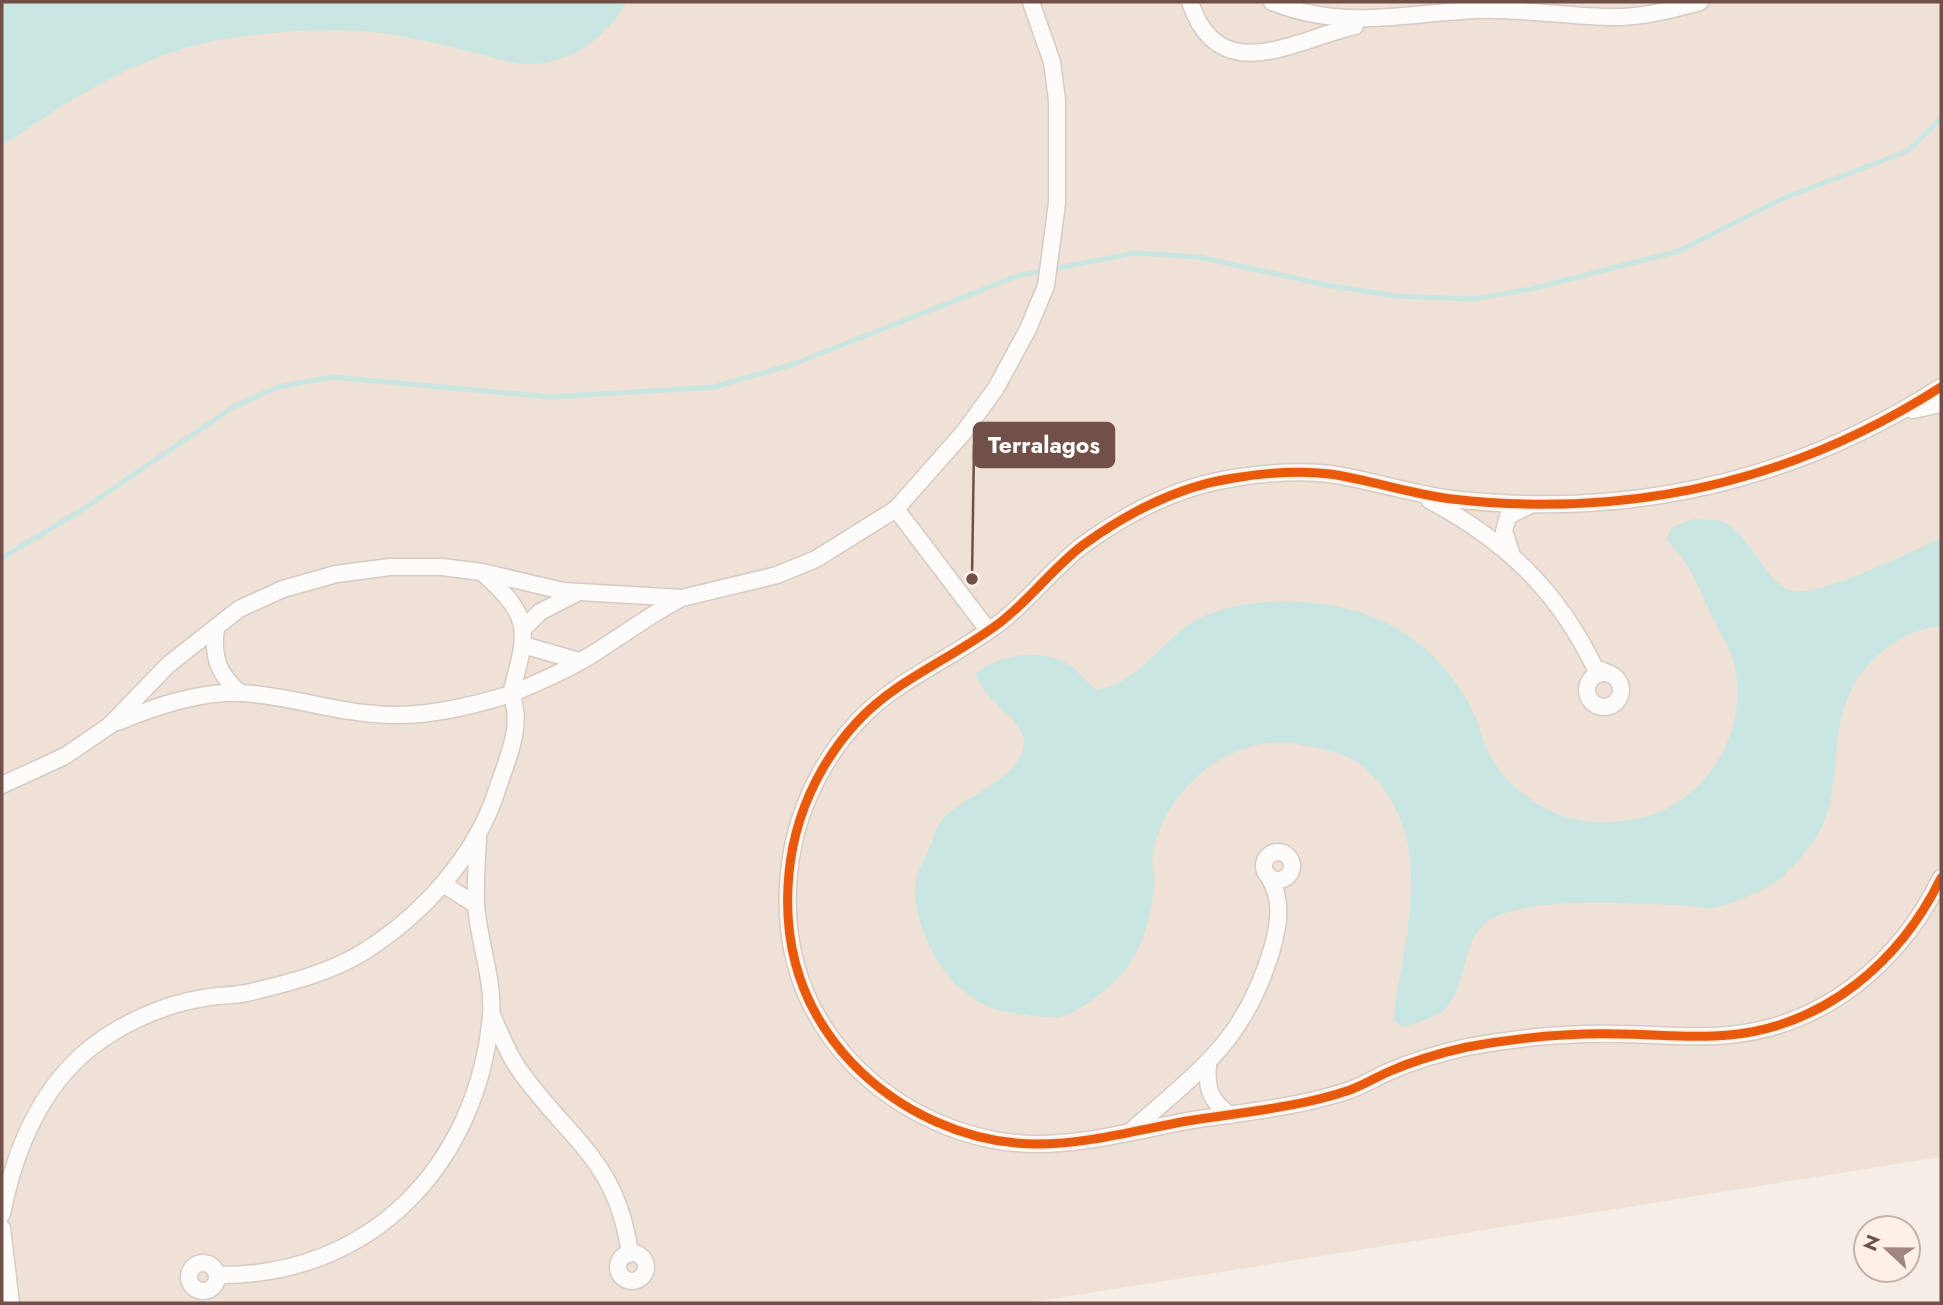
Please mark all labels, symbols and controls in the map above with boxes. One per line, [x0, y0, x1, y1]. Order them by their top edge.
callout: Terralagos [974, 423, 1114, 467]
text: Terralagos [988, 428, 1100, 462]
north arrow [1852, 1214, 1922, 1284]
text: N [1856, 1231, 1887, 1255]

